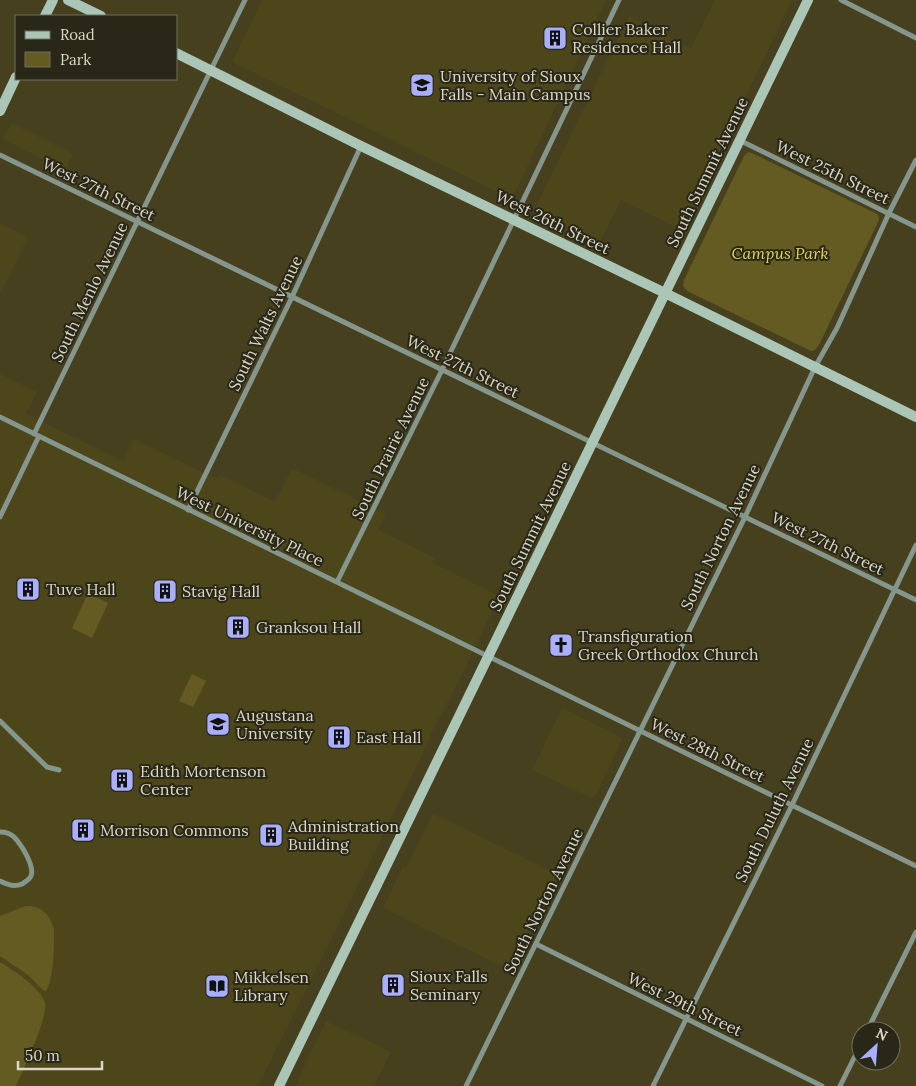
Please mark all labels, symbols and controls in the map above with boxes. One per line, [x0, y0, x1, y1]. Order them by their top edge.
legend [15, 15, 178, 80]
place label: Collier Baker Residence Hall [572, 19, 681, 57]
text: Road [60, 25, 95, 44]
building icon: Collier Baker Residence Hall [542, 25, 568, 51]
text: Park [60, 50, 91, 69]
place label: University of Sioux Falls - Main Campus [440, 66, 590, 104]
school or university icon: University of Sioux Falls - Main Campus [409, 72, 435, 98]
street label: South Summit Avenue [662, 93, 752, 250]
street label: West 25th Street [773, 136, 894, 209]
street label: West 27th Street [39, 153, 159, 225]
street label: West 26th Street [492, 186, 614, 259]
street label: South Menlo Avenue [46, 218, 132, 365]
park label: Campus Park [732, 243, 829, 263]
street label: South Walts Avenue [224, 252, 307, 394]
street label: West 27th Street [403, 330, 523, 402]
street label: South Prairie Avenue [347, 373, 433, 522]
street label: South Summit Avenue [485, 457, 575, 614]
street label: South Norton Avenue [676, 460, 764, 613]
street label: West University Place [173, 482, 327, 571]
street label: West 27th Street [768, 507, 888, 579]
building icon: Tuve Hall [15, 576, 41, 602]
building icon: Stavig Hall [152, 578, 178, 604]
place label: Tuve Hall [46, 579, 116, 599]
place label: Stavig Hall [182, 581, 260, 601]
building icon: Granksou Hall [225, 614, 251, 640]
place label: Granksou Hall [256, 617, 361, 637]
place label: Transfiguration Greek Orthodox Church [578, 626, 759, 664]
church icon: Transfiguration Greek Orthodox Church [548, 632, 574, 658]
place label: Augustana University [235, 705, 314, 743]
school or university icon: Augustana University [205, 711, 231, 737]
street label: West 28th Street [648, 714, 769, 787]
building icon: East Hall [326, 724, 352, 750]
place label: East Hall [356, 727, 421, 747]
street label: South Duluth Avenue [730, 734, 818, 885]
place label: Edith Mortenson Center [140, 761, 267, 799]
building icon: Edith Mortenson Center [109, 767, 135, 793]
place label: Administration Building [287, 816, 399, 854]
building icon: Morrison Commons [70, 817, 96, 843]
place label: Morrison Commons [100, 820, 249, 840]
building icon: Administration Building [258, 822, 284, 848]
street label: South Norton Avenue [499, 824, 587, 977]
place label: Sioux Falls Seminary [410, 966, 488, 1004]
place label: Mikkelsen Library [234, 967, 309, 1005]
street label: West 29th Street [624, 968, 746, 1041]
building icon: Sioux Falls Seminary [380, 972, 406, 998]
library icon: Mikkelsen Library [204, 973, 230, 999]
north arrow [851, 1021, 901, 1071]
text: N [873, 1024, 891, 1045]
scale bar [18, 1038, 101, 1070]
text: 50 m [25, 1046, 60, 1065]

